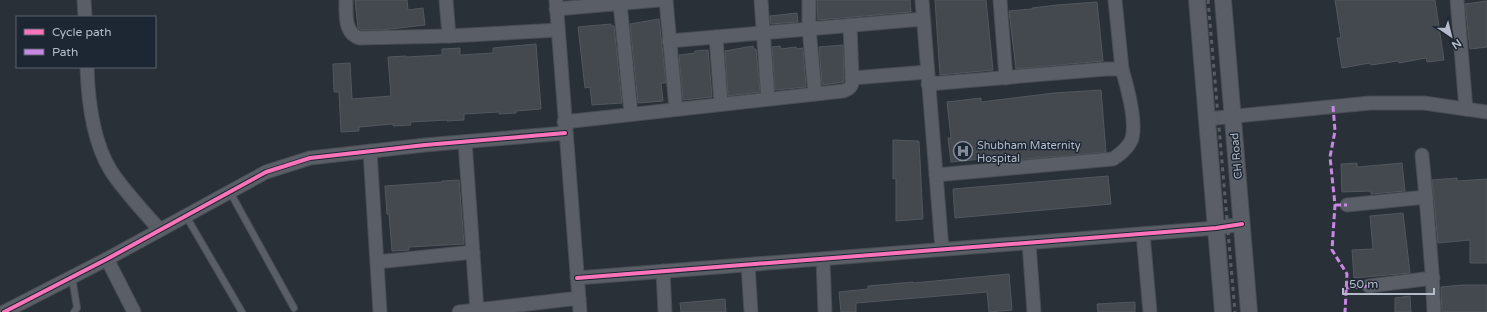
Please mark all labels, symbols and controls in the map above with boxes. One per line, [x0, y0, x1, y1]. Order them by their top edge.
legend [16, 16, 156, 68]
north arrow [1431, 16, 1471, 56]
text: Cycle path [52, 25, 111, 39]
text: N [1449, 36, 1464, 52]
text: Path [52, 45, 78, 59]
street label: CH Road [1228, 132, 1245, 180]
place label: Shubham Maternity Hospital [977, 139, 1081, 165]
hospital icon: Shubham Maternity Hospital [952, 140, 974, 162]
scale bar [1343, 270, 1434, 296]
text: 50 m [1349, 277, 1378, 291]

